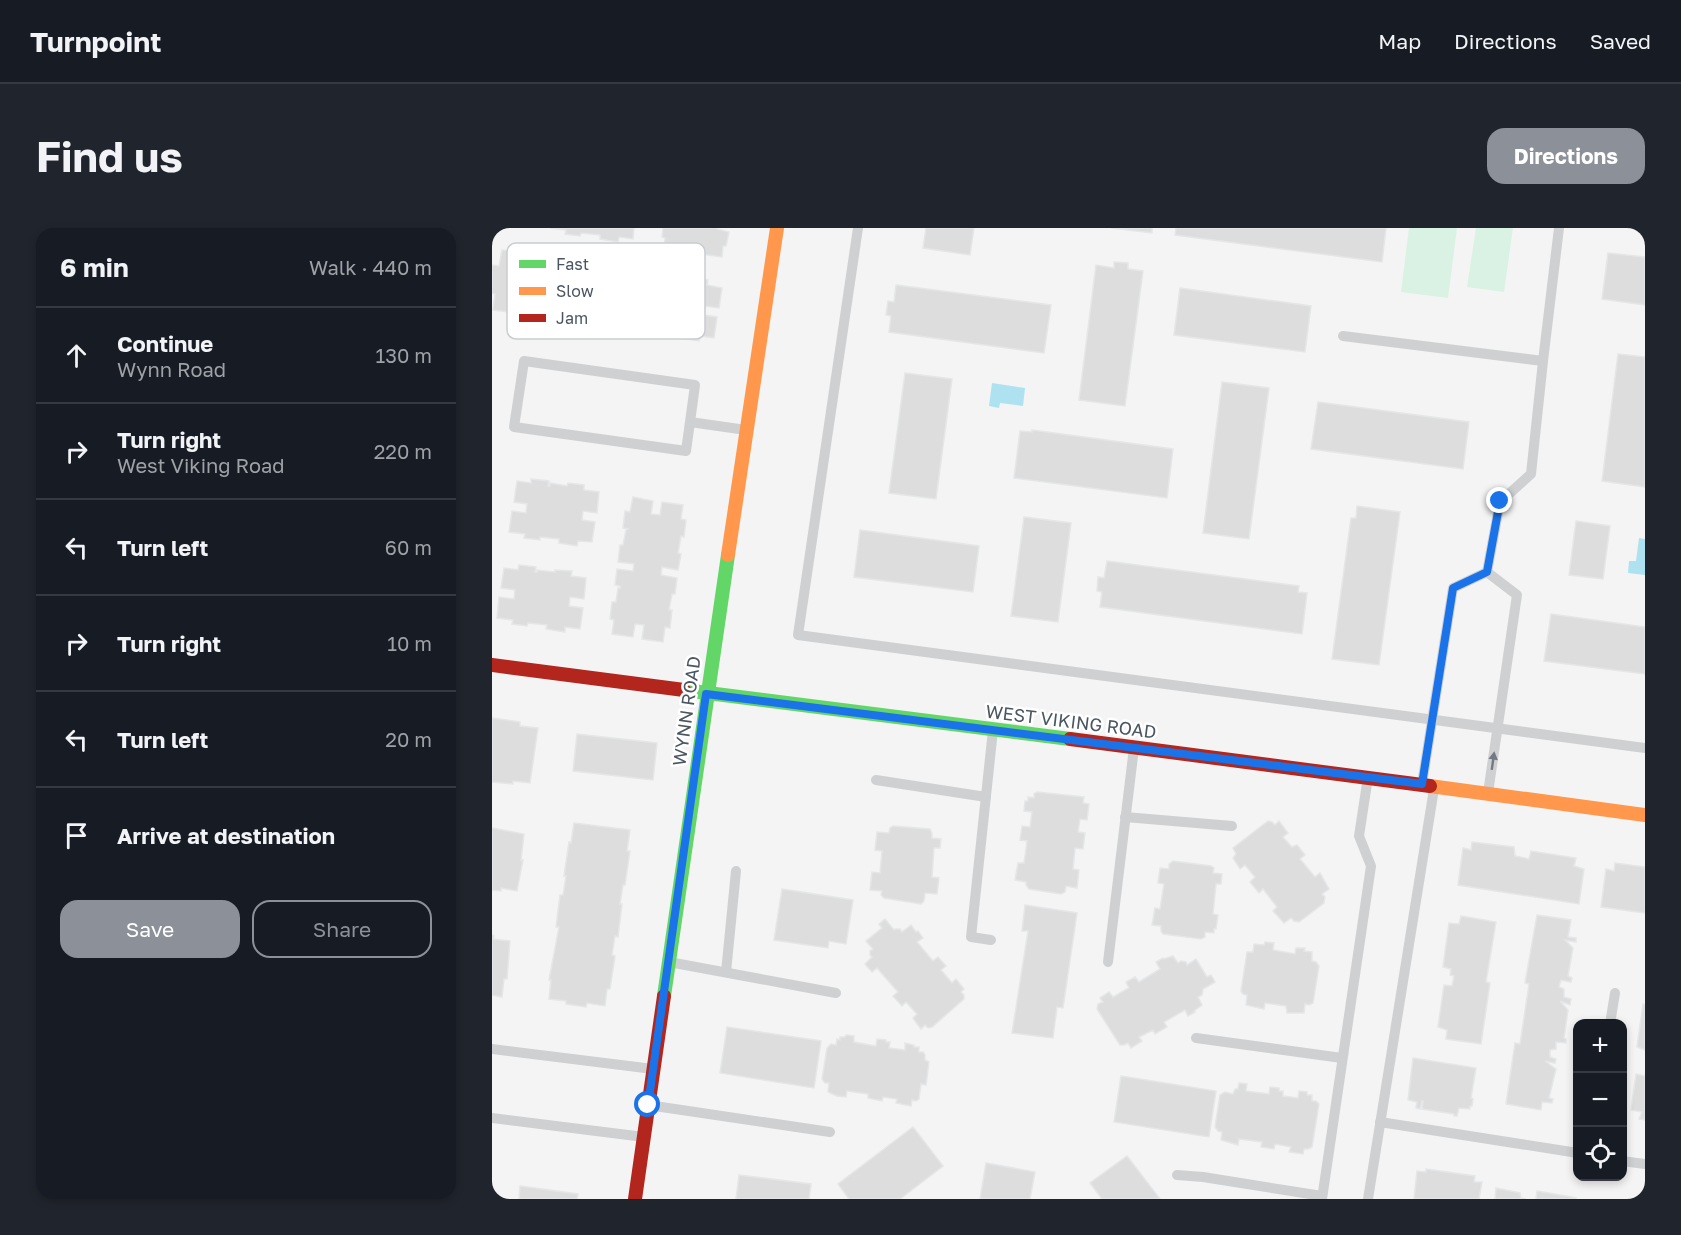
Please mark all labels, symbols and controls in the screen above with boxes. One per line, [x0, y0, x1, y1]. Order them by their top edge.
text: Turnpoint [30, 25, 161, 58]
text: Map [1378, 28, 1421, 54]
text: Directions [1454, 28, 1557, 54]
text: Saved [1590, 28, 1651, 54]
button: Directions [1487, 128, 1645, 184]
text: Find us [36, 131, 183, 181]
legend [507, 243, 705, 339]
text: 6 min [60, 252, 129, 283]
text: Fast [556, 254, 589, 274]
text: Walk · 440 m [309, 255, 432, 279]
text: Slow [556, 281, 594, 301]
text: Jam [556, 308, 588, 328]
text: Continue [117, 330, 213, 357]
icon: ahead [60, 339, 93, 372]
text: 130 m [376, 343, 432, 367]
text: Wynn Road [117, 357, 226, 381]
text: Turn right [117, 426, 221, 453]
icon: right [60, 435, 93, 468]
text: 220 m [374, 439, 432, 463]
text: West Viking Road [117, 453, 285, 477]
route end [1486, 487, 1512, 513]
icon: left [60, 531, 93, 564]
text: Turn left [117, 534, 208, 561]
text: 60 m [385, 535, 432, 559]
icon: right [60, 627, 93, 660]
text: Turn right [117, 630, 221, 657]
text: 10 m [387, 631, 432, 655]
street label: WYNN ROAD [667, 655, 705, 767]
street label: WEST VIKING ROAD [984, 700, 1158, 742]
icon: left [60, 723, 93, 756]
text: Turn left [117, 726, 208, 753]
text: 20 m [385, 727, 432, 751]
one-way arrow [1488, 751, 1497, 770]
icon: arrive [60, 819, 93, 852]
text: Arrive at destination [117, 822, 335, 849]
button: Save [60, 900, 240, 958]
button: Share [252, 900, 432, 958]
map controls [1573, 1019, 1627, 1181]
button: + [1573, 1019, 1627, 1073]
button: − [1573, 1073, 1627, 1127]
route start [634, 1091, 660, 1117]
button: locate [1573, 1127, 1627, 1181]

